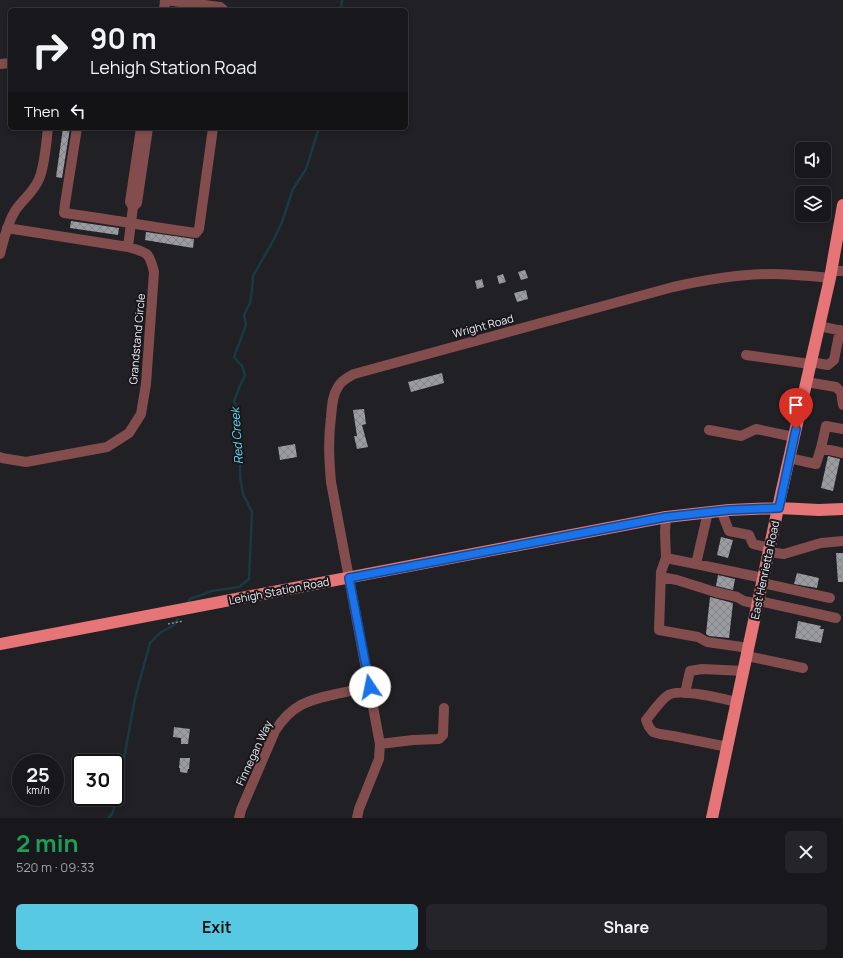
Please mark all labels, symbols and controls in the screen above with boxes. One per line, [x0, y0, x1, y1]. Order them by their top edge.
text: 90 m [90, 19, 157, 57]
icon: right [24, 24, 76, 76]
text: Lehigh Station Road [90, 55, 257, 79]
icon: left [67, 100, 89, 122]
text: Then [24, 101, 59, 122]
map controls [795, 142, 831, 222]
button: sound [795, 142, 831, 178]
button: layers [795, 186, 831, 222]
street label: Grandstand Circle [125, 292, 148, 385]
street label: Wright Road [451, 310, 515, 341]
pin [779, 388, 813, 429]
icon: arrive [785, 394, 807, 416]
water label: Red Creek [226, 405, 247, 465]
street label: East Henrietta Road [747, 519, 782, 621]
street label: Lehigh Station Road [227, 573, 330, 608]
position arrow [349, 666, 391, 708]
street label: Finnegan Way [232, 718, 275, 788]
speed limit sign: 30 [72, 754, 124, 806]
text: 25 [26, 761, 50, 788]
text: km/h [26, 783, 50, 797]
text: 2 min [16, 826, 78, 859]
button: close [785, 831, 827, 873]
text: 520 m · 09:33 [16, 858, 95, 876]
button: Exit [16, 904, 418, 950]
button: Share [426, 904, 827, 950]

